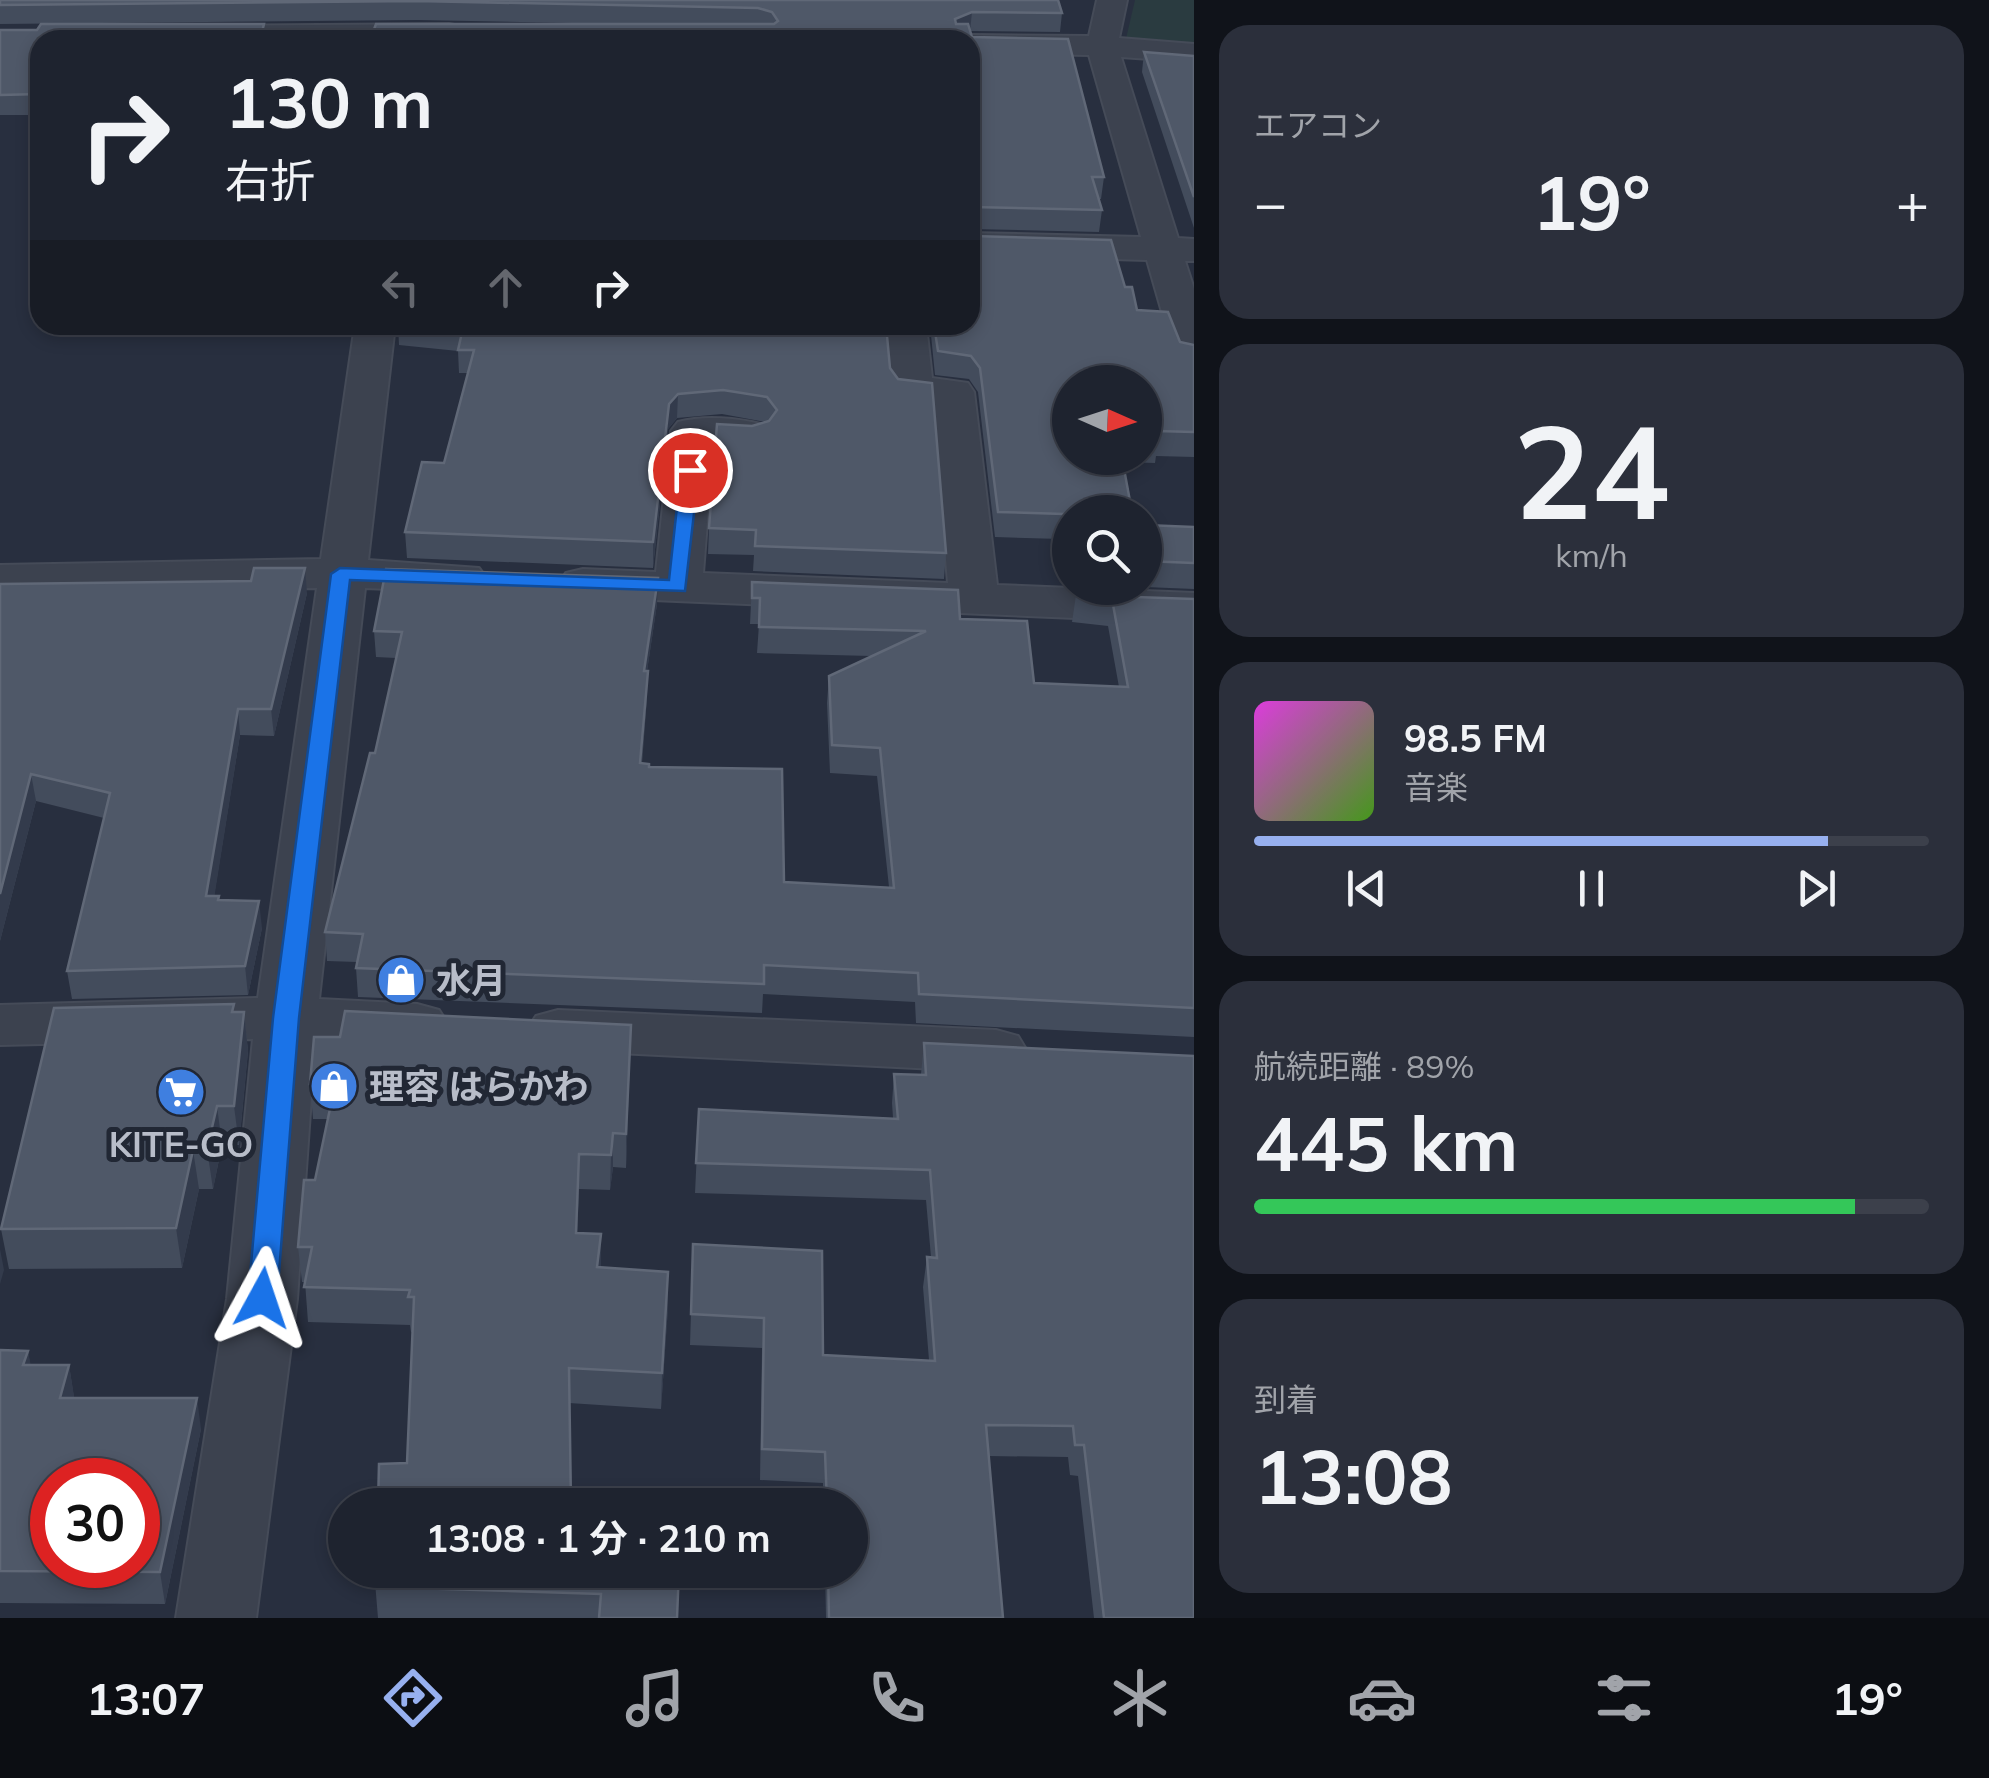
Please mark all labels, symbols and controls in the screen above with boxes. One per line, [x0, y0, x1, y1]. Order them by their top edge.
text: 130 m [225, 58, 433, 146]
icon: right [60, 70, 190, 200]
text: エアコン [1254, 105, 1382, 145]
text: 右折 [225, 152, 315, 208]
text: 19° [1532, 155, 1651, 249]
text: − [1254, 168, 1287, 237]
text: + [1896, 168, 1929, 237]
icon: left [373, 260, 428, 315]
icon: ahead [478, 260, 533, 315]
icon: right [583, 260, 638, 315]
north arrow [1052, 365, 1162, 475]
map controls [1052, 365, 1162, 605]
text: 24 [1513, 388, 1670, 552]
pin [648, 428, 733, 513]
icon: arrive [663, 443, 718, 498]
button: search [1052, 495, 1162, 605]
text: km/h [1555, 535, 1628, 575]
text: 98.5 FM [1404, 714, 1547, 762]
text: 音楽 [1404, 767, 1468, 807]
icon: previous [1339, 861, 1394, 916]
icon: pause [1564, 861, 1619, 916]
icon: next [1789, 861, 1844, 916]
shop icon: 水月 [375, 954, 427, 1006]
place label: 水月 [436, 958, 506, 1002]
text: 航続距離 · 89% [1254, 1046, 1474, 1086]
shop icon: 理容 はらかわ [308, 1060, 360, 1112]
place label: 理容 はらかわ [369, 1064, 589, 1108]
supermarket icon: KITE-GO [155, 1066, 207, 1118]
text: 445 km [1254, 1096, 1518, 1190]
place label: KITE-GO [109, 1122, 253, 1166]
position arrow [210, 1246, 314, 1350]
text: 到着 [1254, 1379, 1318, 1419]
text: 13:08 [1254, 1429, 1453, 1523]
speed limit sign: 30 [30, 1458, 160, 1588]
text: 13:08 · 1 分 · 210 m [425, 1514, 771, 1562]
icon: directions [378, 1663, 448, 1733]
icon: music [620, 1663, 690, 1733]
icon: phone [862, 1663, 932, 1733]
icon: climate [1105, 1663, 1175, 1733]
icon: car [1347, 1663, 1417, 1733]
icon: filters [1589, 1663, 1659, 1733]
text: 13:07 [86, 1670, 205, 1726]
text: 19° [1832, 1670, 1903, 1726]

